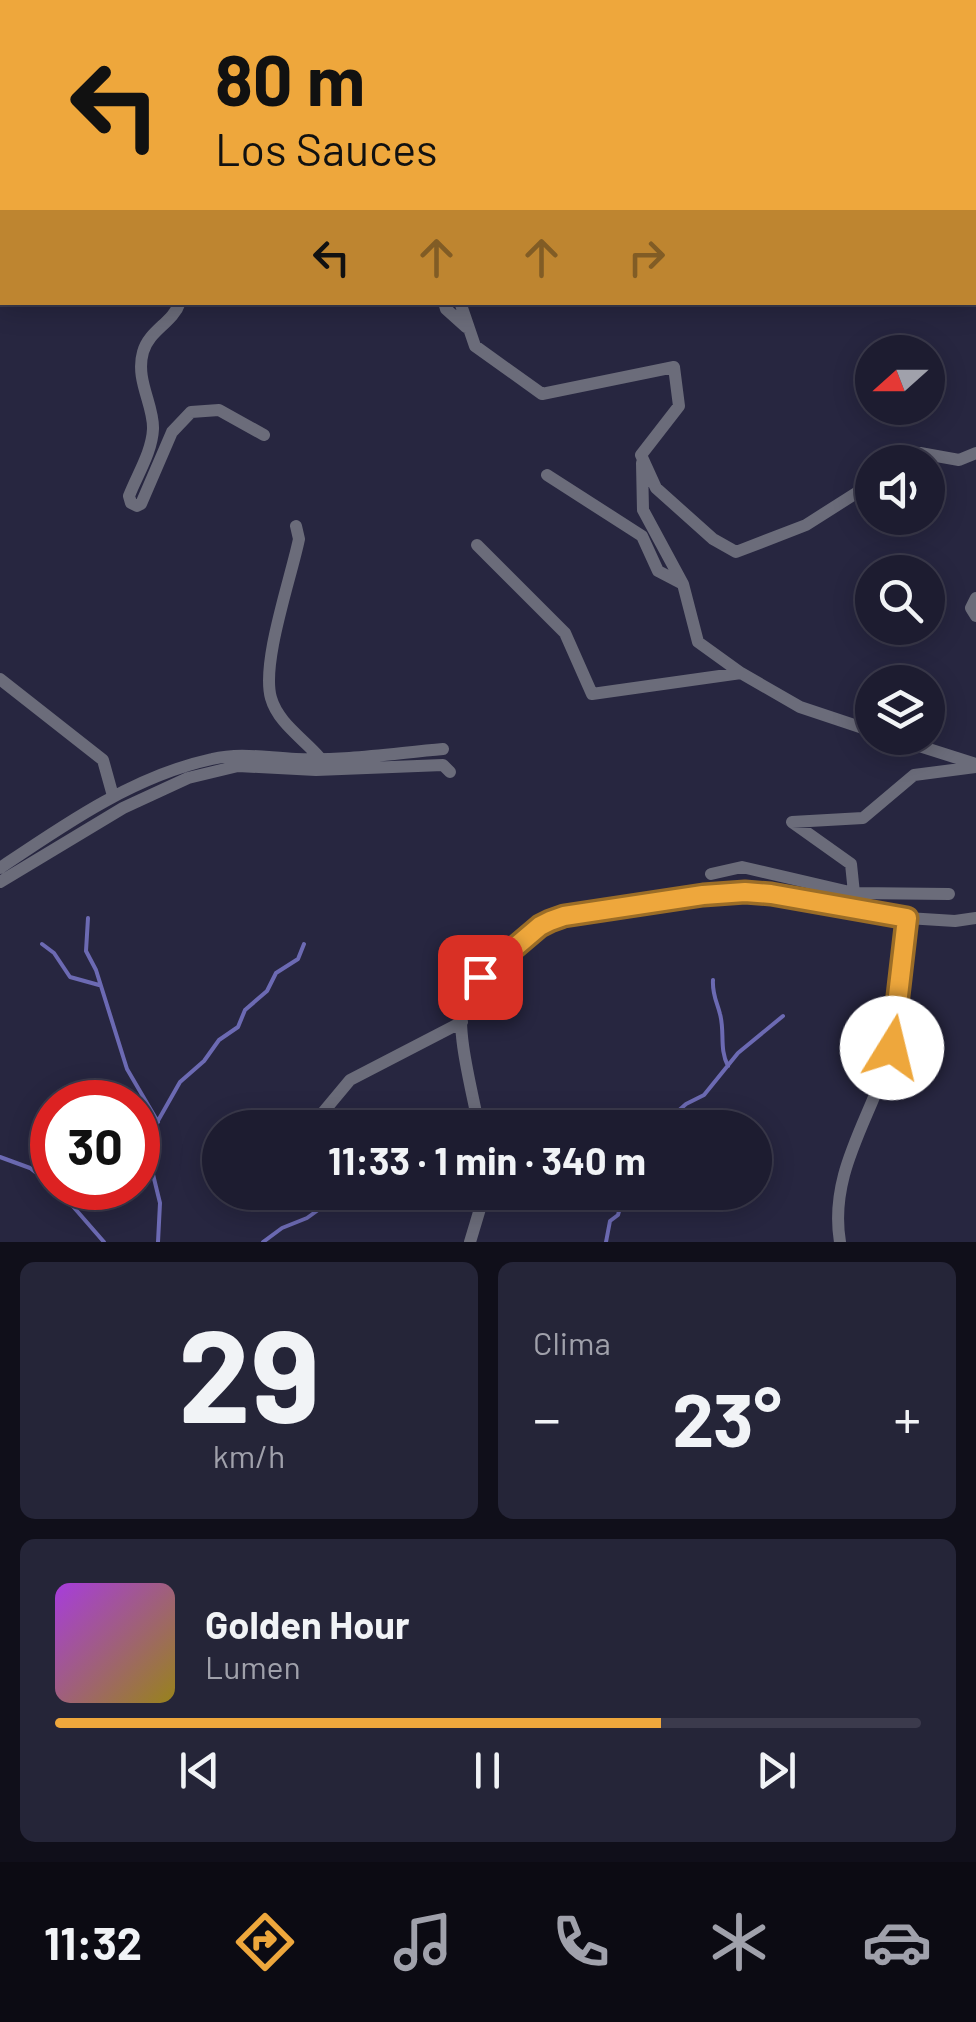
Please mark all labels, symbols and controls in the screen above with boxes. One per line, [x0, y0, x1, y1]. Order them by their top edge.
text: 80 m [215, 36, 365, 120]
icon: left [50, 40, 180, 170]
text: Los Sauces [215, 121, 438, 175]
icon: left [304, 230, 359, 285]
icon: ahead [409, 230, 464, 285]
icon: ahead [514, 230, 569, 285]
icon: right [619, 230, 674, 285]
north arrow [855, 335, 945, 425]
map controls [855, 335, 945, 755]
button: sound [855, 445, 945, 535]
button: search [855, 555, 945, 645]
button: layers [855, 665, 945, 755]
pin [438, 935, 523, 1020]
icon: arrive [453, 950, 508, 1005]
position arrow [840, 996, 944, 1100]
speed limit sign: 30 [30, 1080, 160, 1210]
text: 11:33 · 1 min · 340 m [328, 1137, 646, 1183]
text: 29 [178, 1293, 320, 1449]
text: Clima [533, 1323, 611, 1361]
text: 23° [672, 1372, 782, 1462]
text: − [533, 1384, 561, 1450]
text: + [893, 1384, 921, 1450]
text: km/h [213, 1436, 285, 1474]
text: Golden Hour [205, 1601, 410, 1647]
text: Lumen [205, 1647, 301, 1685]
icon: previous [172, 1743, 227, 1798]
icon: pause [460, 1743, 515, 1798]
icon: next [749, 1743, 804, 1798]
icon: directions [230, 1907, 300, 1977]
icon: music [388, 1907, 458, 1977]
icon: phone [546, 1907, 616, 1977]
icon: climate [704, 1907, 774, 1977]
icon: car [862, 1907, 932, 1977]
text: 11:32 [44, 1915, 142, 1969]

